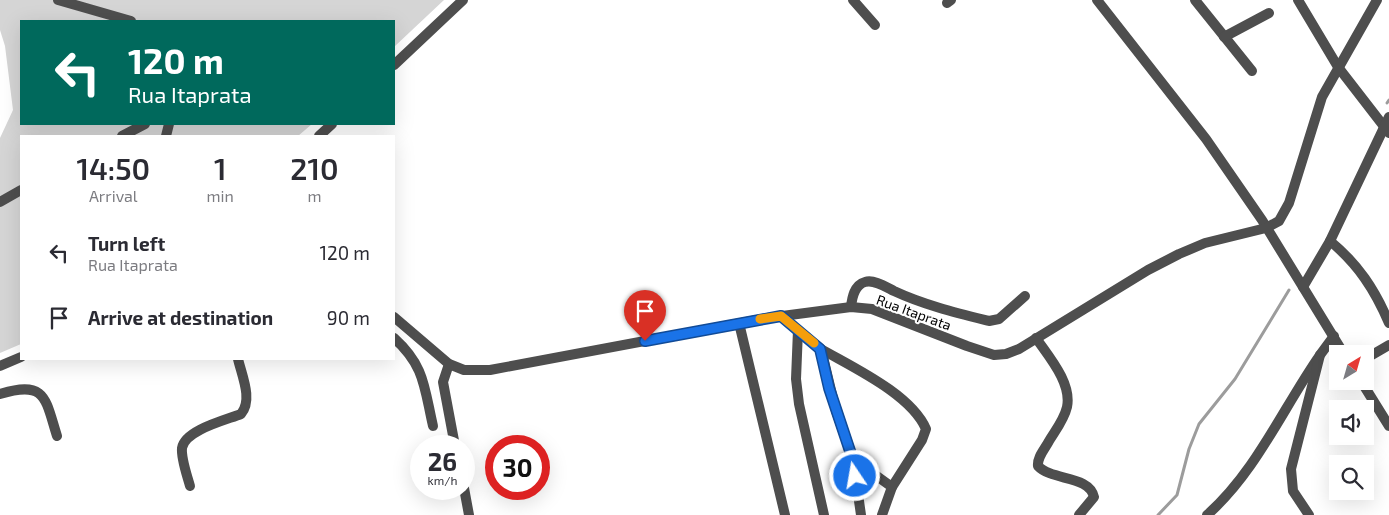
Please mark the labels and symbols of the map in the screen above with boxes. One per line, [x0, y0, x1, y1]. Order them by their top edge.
pin [624, 290, 666, 341]
street label: Rua Itaprata [874, 291, 954, 333]
north arrow [1329, 345, 1374, 390]
speed limit sign: 30 [485, 435, 550, 500]
position arrow [828, 449, 880, 501]

